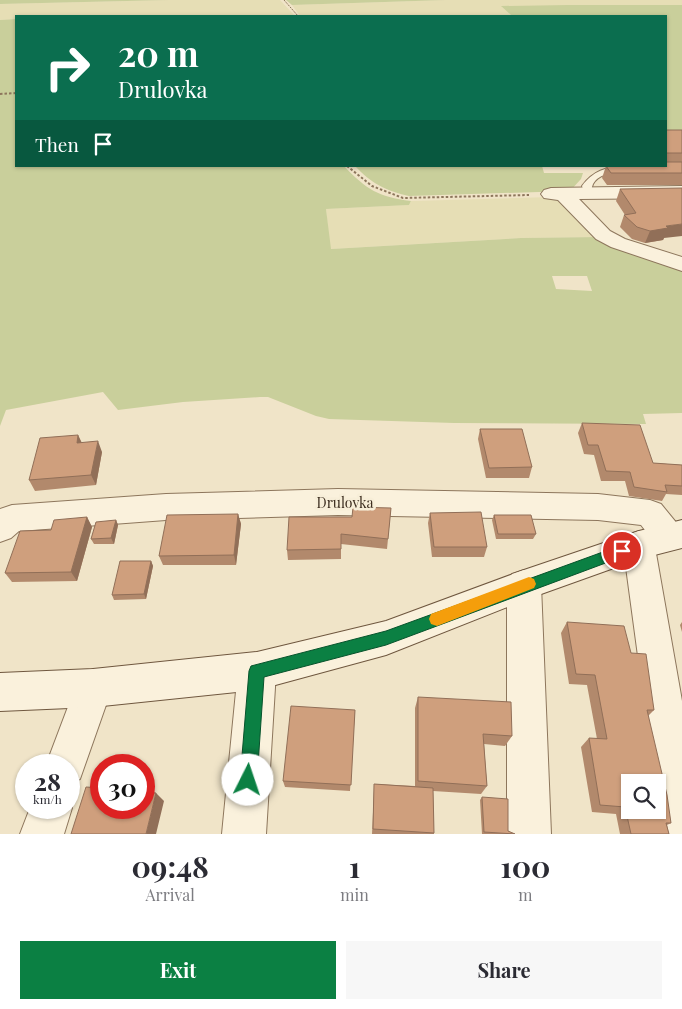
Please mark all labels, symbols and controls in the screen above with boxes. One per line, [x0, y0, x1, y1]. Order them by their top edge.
text: 20 m [118, 29, 199, 76]
icon: right [35, 35, 100, 100]
text: Drulovka [118, 74, 208, 104]
icon: arrive [89, 130, 117, 158]
text: Then [35, 131, 79, 157]
street label: Drulovka [317, 493, 374, 512]
pin [601, 530, 643, 572]
icon: arrive [608, 537, 636, 565]
position arrow [221, 753, 273, 805]
speed limit sign: 30 [90, 754, 155, 819]
text: 28 [34, 764, 61, 797]
map controls [621, 774, 666, 819]
button: search [621, 774, 666, 819]
text: km/h [33, 791, 62, 807]
text: 09:48 [132, 846, 209, 886]
text: 1 [349, 846, 360, 886]
text: 100 [500, 846, 550, 886]
text: Arrival [146, 884, 195, 905]
text: min [340, 884, 369, 905]
text: m [518, 884, 532, 905]
button: Exit [20, 941, 336, 999]
button: Share [346, 941, 662, 999]

